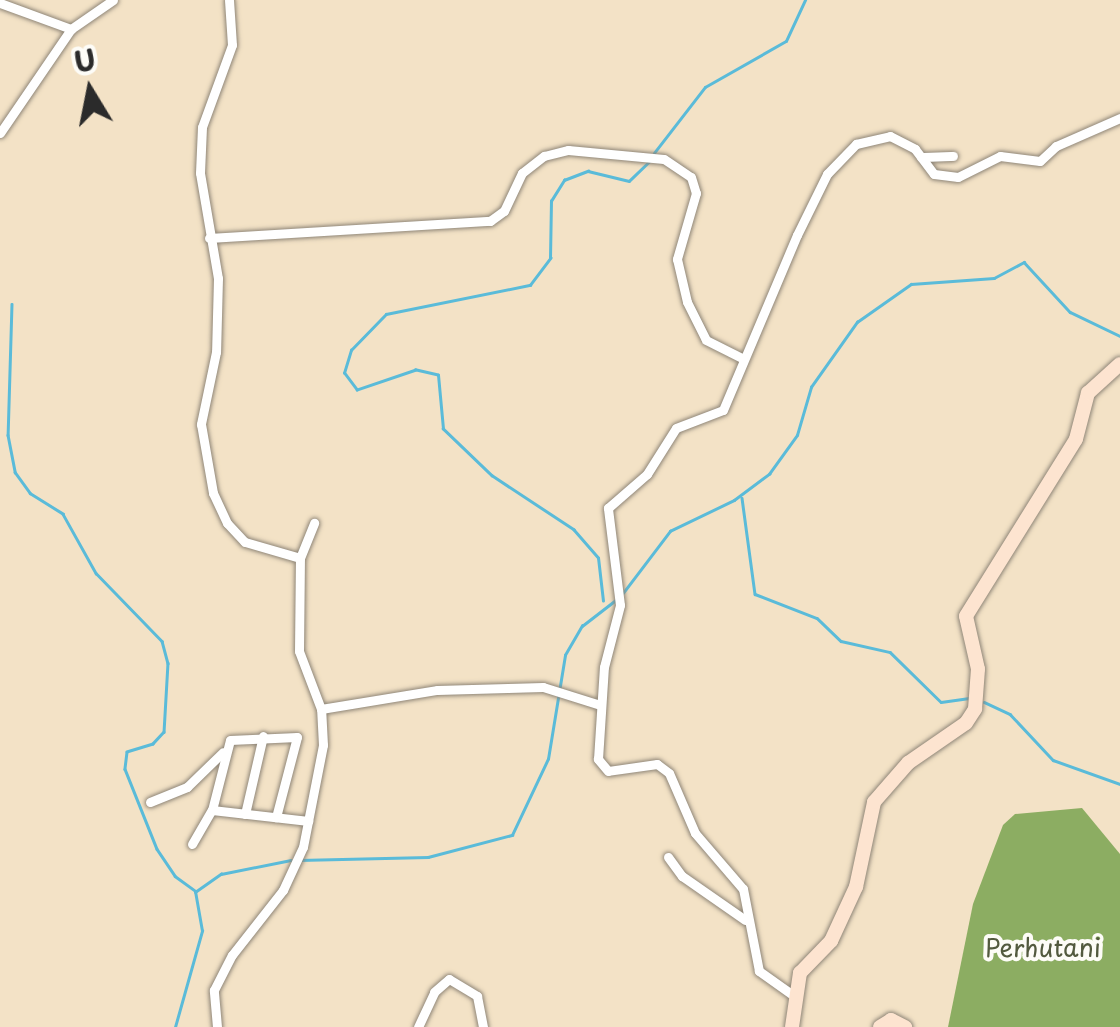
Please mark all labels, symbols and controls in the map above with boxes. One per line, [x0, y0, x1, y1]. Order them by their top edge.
text: U [70, 37, 99, 83]
north arrow [40, 40, 140, 140]
park label: Perhutani [985, 932, 1101, 962]

